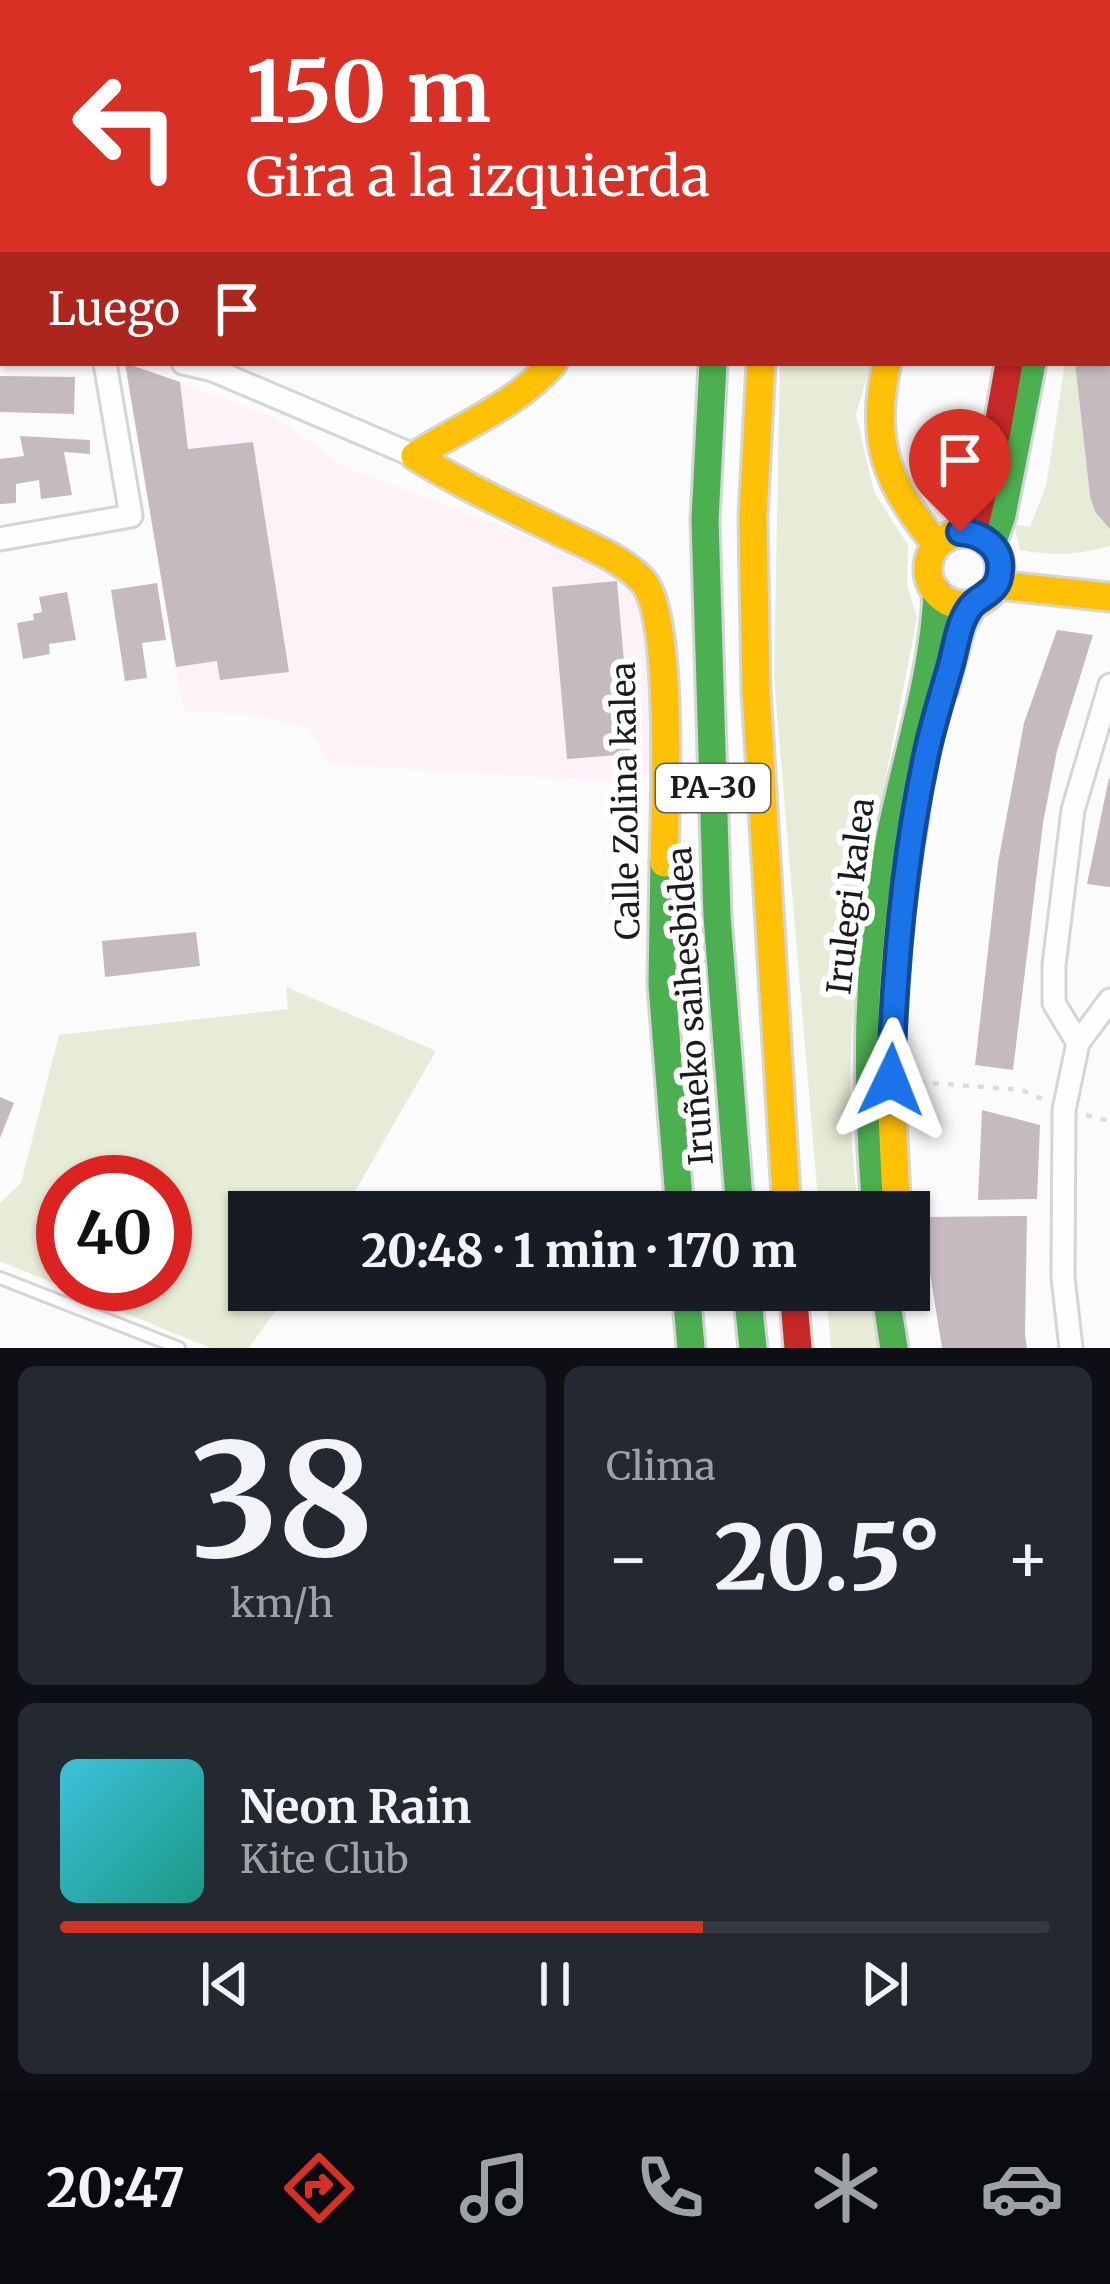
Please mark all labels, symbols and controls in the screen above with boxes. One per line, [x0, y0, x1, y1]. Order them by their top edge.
text: 150 m [246, 39, 491, 145]
icon: left [48, 48, 204, 204]
text: Gira a la izquierda [246, 143, 710, 211]
icon: arrive [204, 276, 270, 342]
text: Luego [48, 281, 180, 337]
pin [909, 409, 1011, 532]
icon: arrive [927, 427, 993, 493]
street label: Calle Zolina kalea [603, 662, 648, 940]
road number: PA-30 [656, 764, 770, 812]
street label: Irulegi kalea [818, 796, 883, 997]
street label: Iruñeko saihesbidea [659, 846, 722, 1166]
position arrow [828, 1017, 954, 1143]
speed limit sign: 40 [36, 1155, 192, 1311]
text: 20:48 · 1 min · 170 m [361, 1223, 797, 1279]
text: 38 [190, 1402, 374, 1599]
text: Clima [606, 1442, 716, 1491]
text: 20.5° [714, 1501, 942, 1615]
text: − [606, 1517, 650, 1600]
text: + [1006, 1517, 1050, 1600]
text: km/h [230, 1579, 334, 1628]
text: Neon Rain [240, 1779, 471, 1835]
text: Kite Club [240, 1835, 409, 1884]
icon: previous [192, 1951, 258, 2017]
icon: pause [522, 1951, 588, 2017]
icon: next [852, 1951, 918, 2017]
icon: directions [277, 2146, 361, 2230]
icon: music [453, 2146, 537, 2230]
icon: phone [628, 2146, 712, 2230]
icon: climate [804, 2146, 888, 2230]
icon: car [980, 2146, 1064, 2230]
text: 20:47 [46, 2154, 185, 2222]

